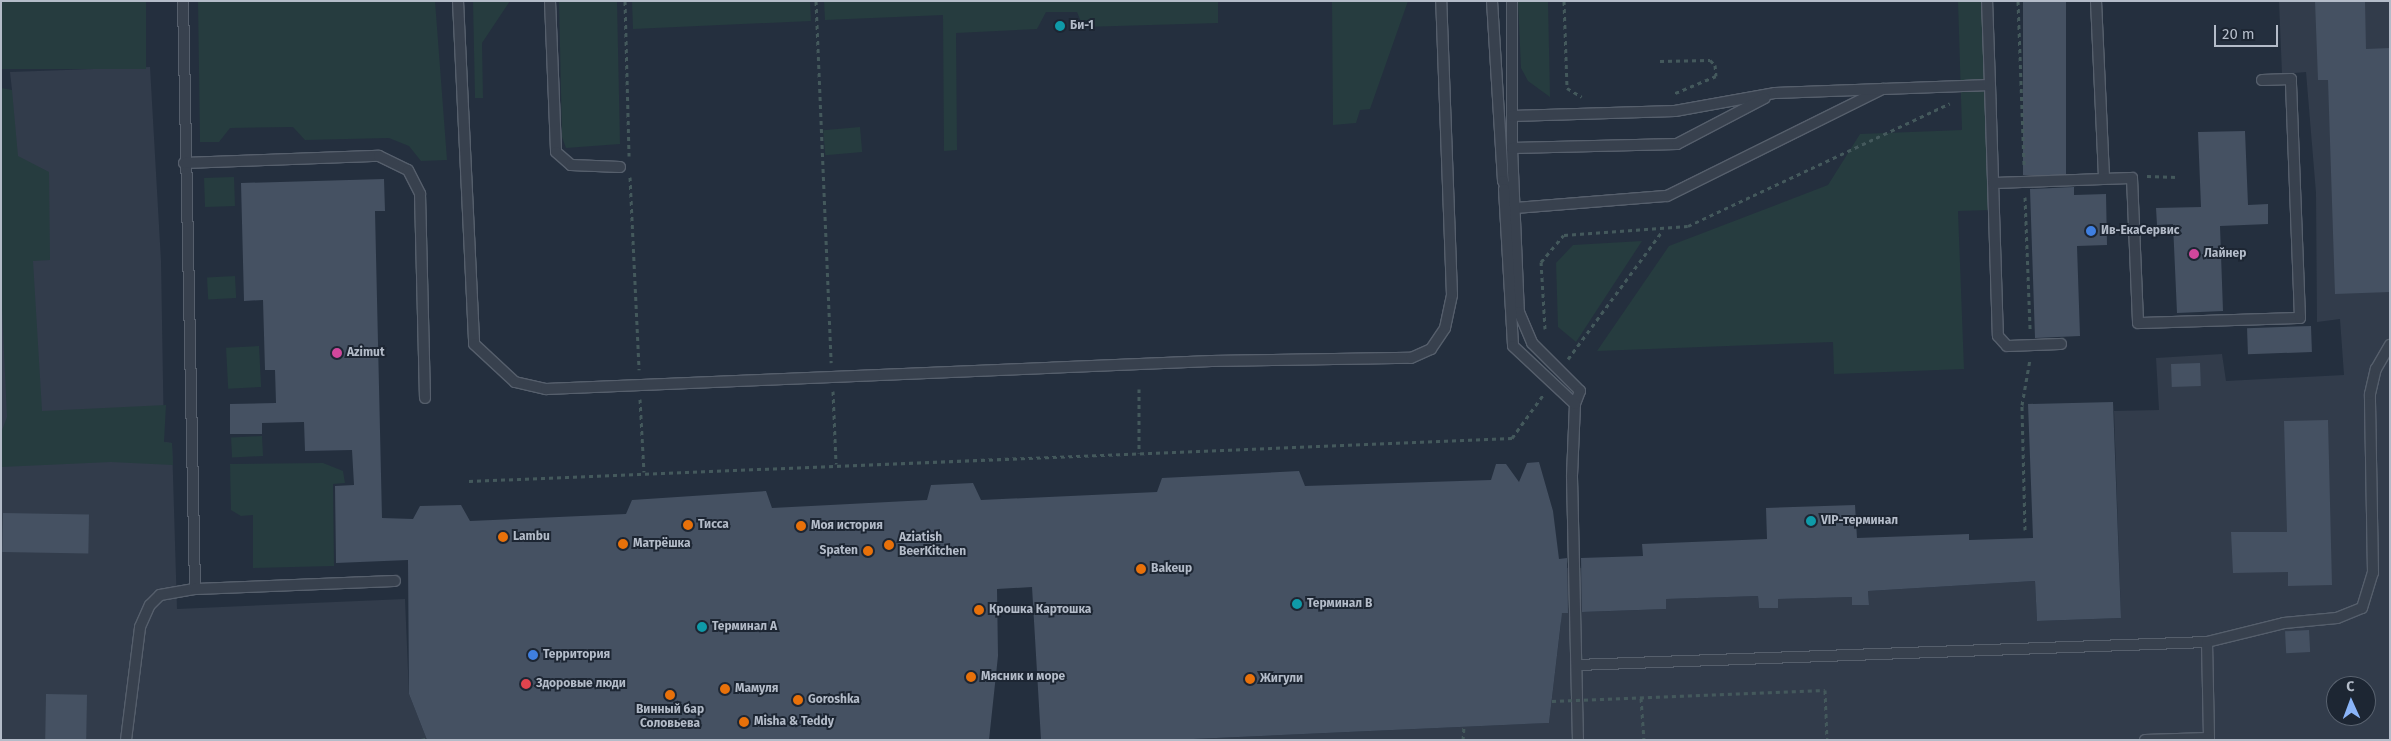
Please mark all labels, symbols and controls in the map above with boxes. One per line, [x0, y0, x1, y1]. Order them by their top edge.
scale bar [2216, 15, 2280, 47]
place label: Би-1 [1070, 19, 1094, 33]
marker: Би-1 [1054, 20, 1066, 32]
text: 20 m [2222, 25, 2255, 43]
place label: Ив-ЕкаСервис [2101, 224, 2180, 238]
marker: Ив-ЕкаСервис [2085, 225, 2097, 237]
place label: Лайнер [2204, 247, 2246, 261]
marker: Лайнер [2188, 248, 2200, 260]
place label: Azimut [347, 346, 385, 360]
marker: Azimut [331, 347, 343, 359]
place label: VIP-терминал [1821, 514, 1898, 528]
marker: VIP-терминал [1805, 515, 1817, 527]
place label: Тисса [698, 518, 729, 532]
marker: Тисса [682, 519, 694, 531]
place label: Моя история [811, 519, 883, 533]
marker: Моя история [795, 520, 807, 532]
place label: Lambu [513, 530, 550, 544]
marker: Lambu [497, 531, 509, 543]
place label: Aziatish BeerKitchen [899, 531, 966, 559]
place label: Матрёшка [633, 537, 691, 551]
marker: Матрёшка [617, 538, 629, 550]
marker: Aziatish BeerKitchen [883, 539, 895, 551]
place label: Spaten [820, 544, 858, 558]
marker: Spaten [862, 545, 874, 557]
place label: Bakeup [1151, 562, 1192, 576]
marker: Bakeup [1135, 563, 1147, 575]
place label: Терминал B [1307, 597, 1372, 611]
marker: Терминал B [1291, 598, 1303, 610]
place label: Крошка Картошка [989, 603, 1091, 617]
marker: Крошка Картошка [973, 604, 985, 616]
place label: Терминал А [712, 620, 777, 634]
marker: Терминал А [696, 621, 708, 633]
place label: Территория [543, 648, 610, 662]
marker: Территория [527, 649, 539, 661]
place label: Мясник и море [981, 670, 1065, 684]
marker: Мясник и море [965, 671, 977, 683]
place label: Жигули [1260, 672, 1303, 686]
marker: Жигули [1244, 673, 1256, 685]
north arrow [2326, 676, 2376, 726]
place label: Здоровые люди [536, 677, 626, 691]
marker: Здоровые люди [520, 678, 532, 690]
text: С [2346, 678, 2355, 695]
place label: Мамуля [735, 682, 779, 696]
marker: Мамуля [719, 683, 731, 695]
marker: Винный бар Соловьева [664, 689, 676, 701]
place label: Goroshka [808, 693, 860, 707]
marker: Goroshka [792, 694, 804, 706]
place label: Винный бар Соловьева [636, 703, 704, 731]
place label: Misha & Teddy [754, 715, 834, 729]
marker: Misha & Teddy [738, 716, 750, 728]

